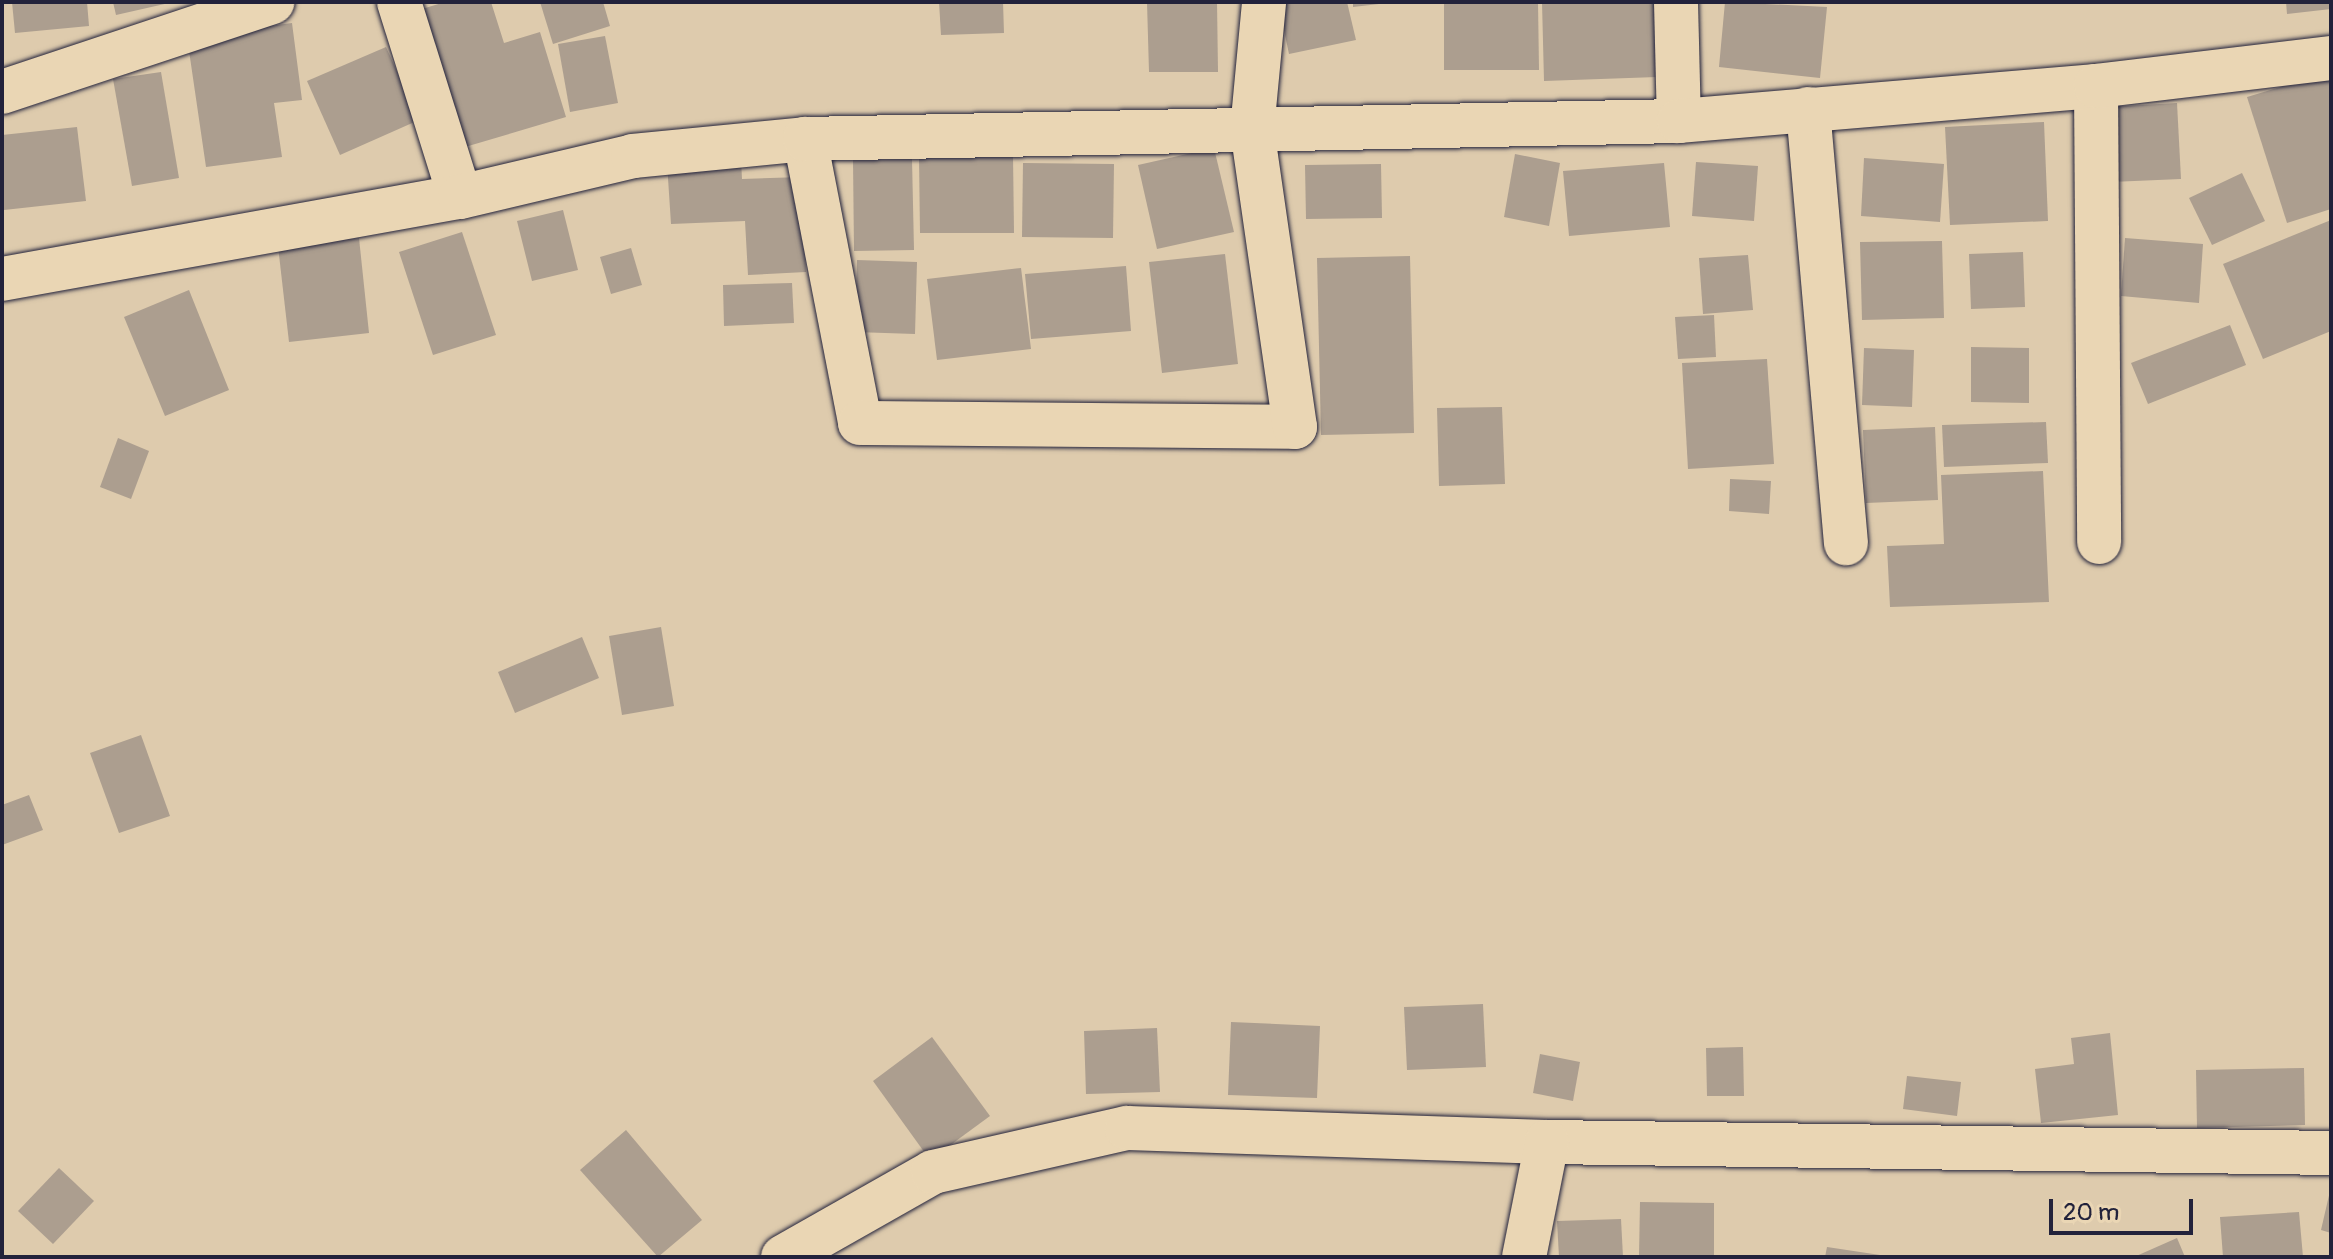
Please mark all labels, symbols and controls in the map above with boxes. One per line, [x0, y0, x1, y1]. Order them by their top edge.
scale bar [2053, 1183, 2197, 1233]
text: 20 m [2063, 1198, 2119, 1227]

